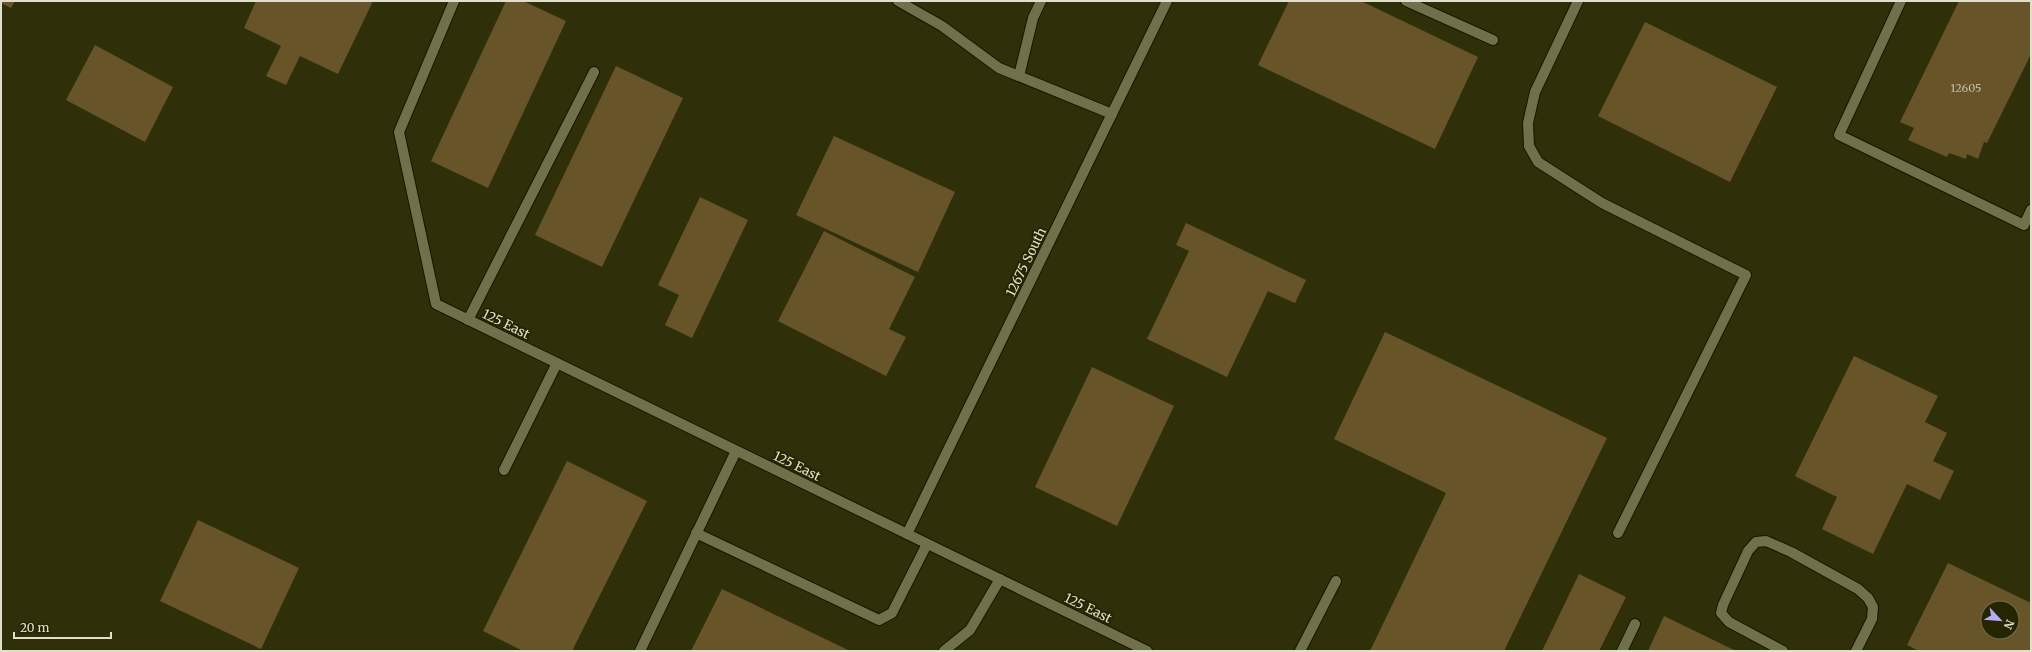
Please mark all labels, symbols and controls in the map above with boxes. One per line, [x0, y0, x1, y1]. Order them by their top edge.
house number: 12605 [1950, 81, 1982, 95]
street label: 12675 South [1002, 224, 1050, 299]
street label: 125 East [479, 305, 533, 343]
street label: 125 East [770, 447, 824, 485]
street label: 125 East [1061, 589, 1115, 627]
north arrow [1980, 600, 2020, 640]
scale bar [14, 614, 111, 640]
text: N [2001, 617, 2017, 632]
text: 20 m [20, 620, 49, 635]

